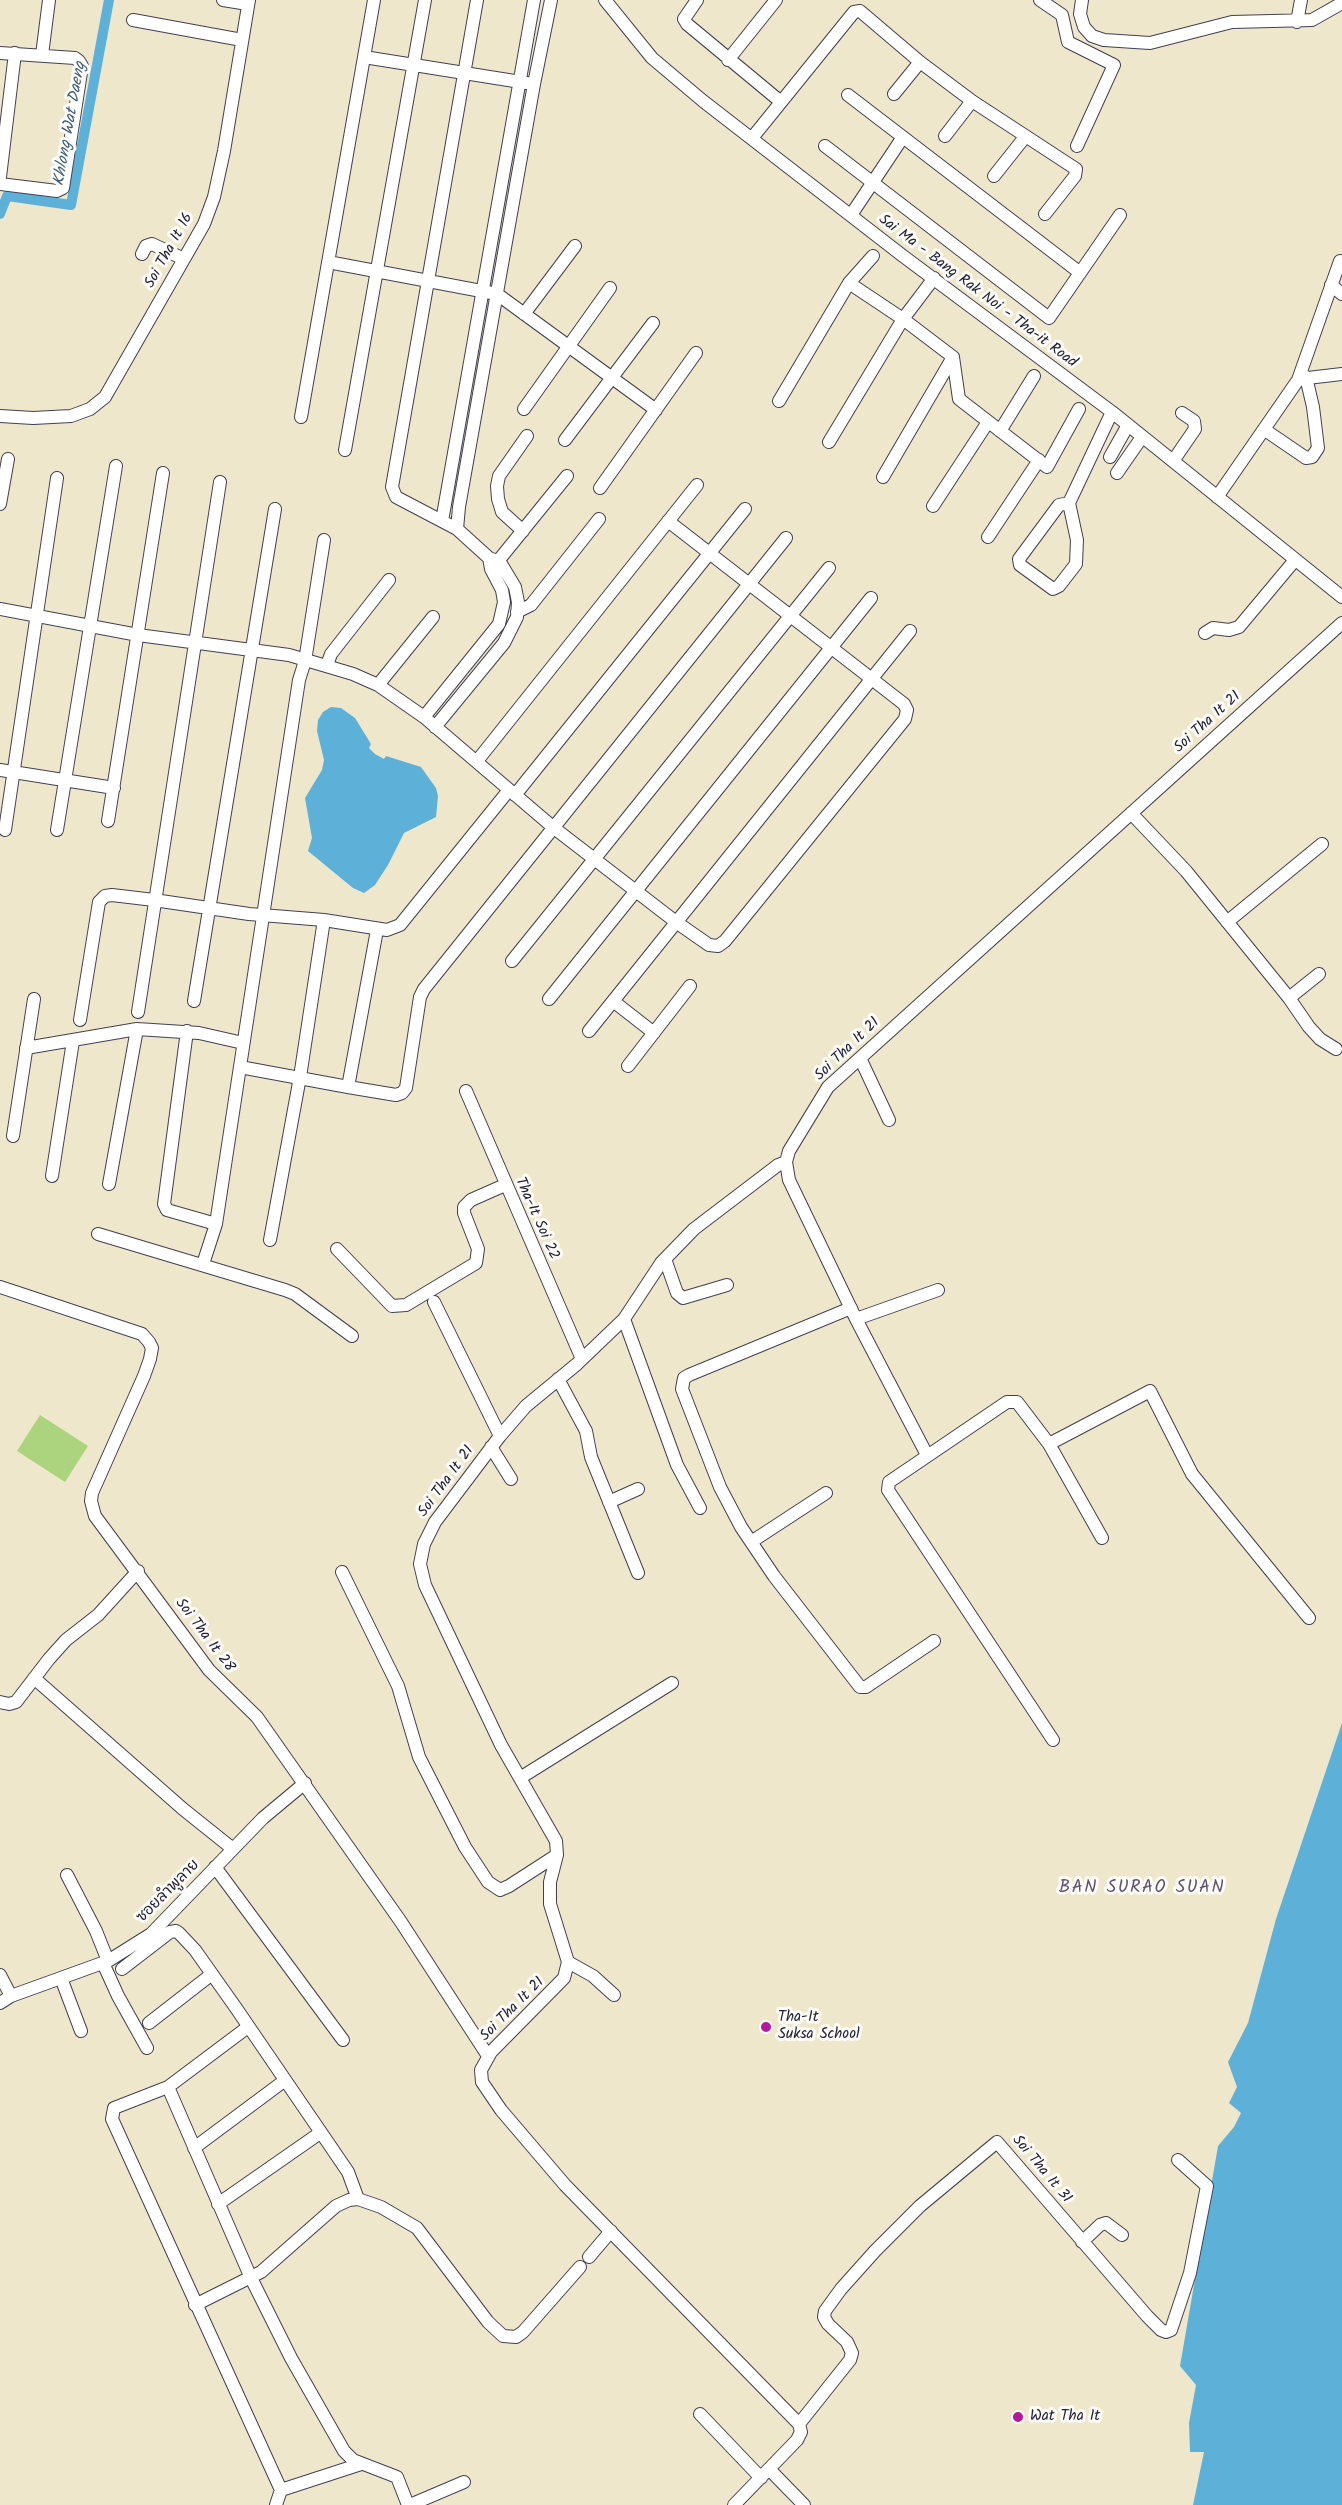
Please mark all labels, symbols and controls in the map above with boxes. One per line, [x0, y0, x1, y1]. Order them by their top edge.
water label: Khlong Wat Daeng [51, 61, 91, 187]
street label: Soi Tha It 16 [142, 210, 198, 292]
street label: Sai Ma - Bang Rak Noi - Tha-it Road [874, 211, 1080, 373]
street label: Soi Tha It 21 [1171, 688, 1245, 758]
street label: Soi Tha It 21 [812, 1015, 884, 1085]
street label: Tha-It Soi 22 [510, 1175, 562, 1263]
street label: Soi Tha It 21 [415, 1443, 479, 1521]
street label: Soi Tha It 28 [170, 1596, 238, 1676]
street label: ซอยลำพูลาย [134, 1857, 204, 1927]
district label: BAN SURAO SUAN [1059, 1878, 1225, 1900]
street label: Soi Tha It 21 [477, 1974, 549, 2046]
place label: Tha-It Suksa School [778, 2009, 860, 2044]
marker: Tha-It Suksa School [759, 2020, 773, 2034]
street label: Soi Tha It 31 [1007, 2132, 1075, 2208]
place label: Wat Tha It [1030, 2408, 1100, 2426]
marker: Wat Tha It [1011, 2410, 1025, 2424]

